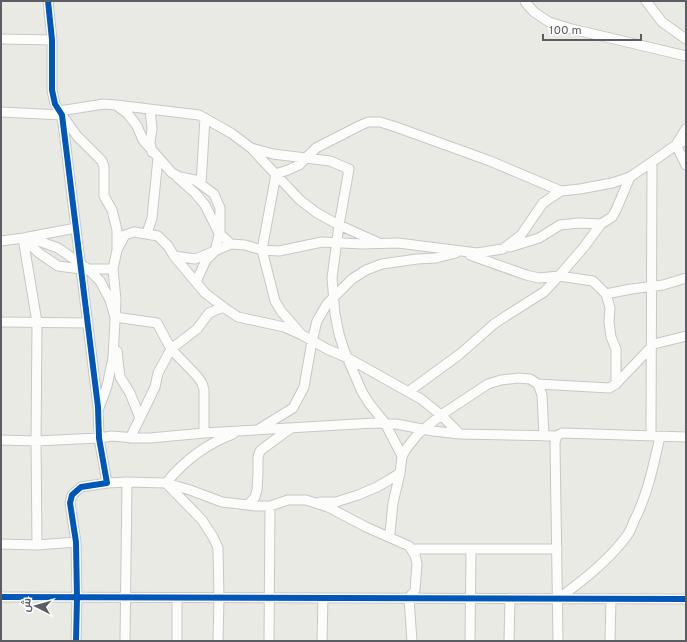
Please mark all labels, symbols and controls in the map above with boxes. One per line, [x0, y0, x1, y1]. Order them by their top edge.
scale bar [543, 16, 641, 42]
text: 100 m [549, 23, 582, 39]
north arrow [16, 586, 56, 626]
text: ش [19, 597, 35, 613]

